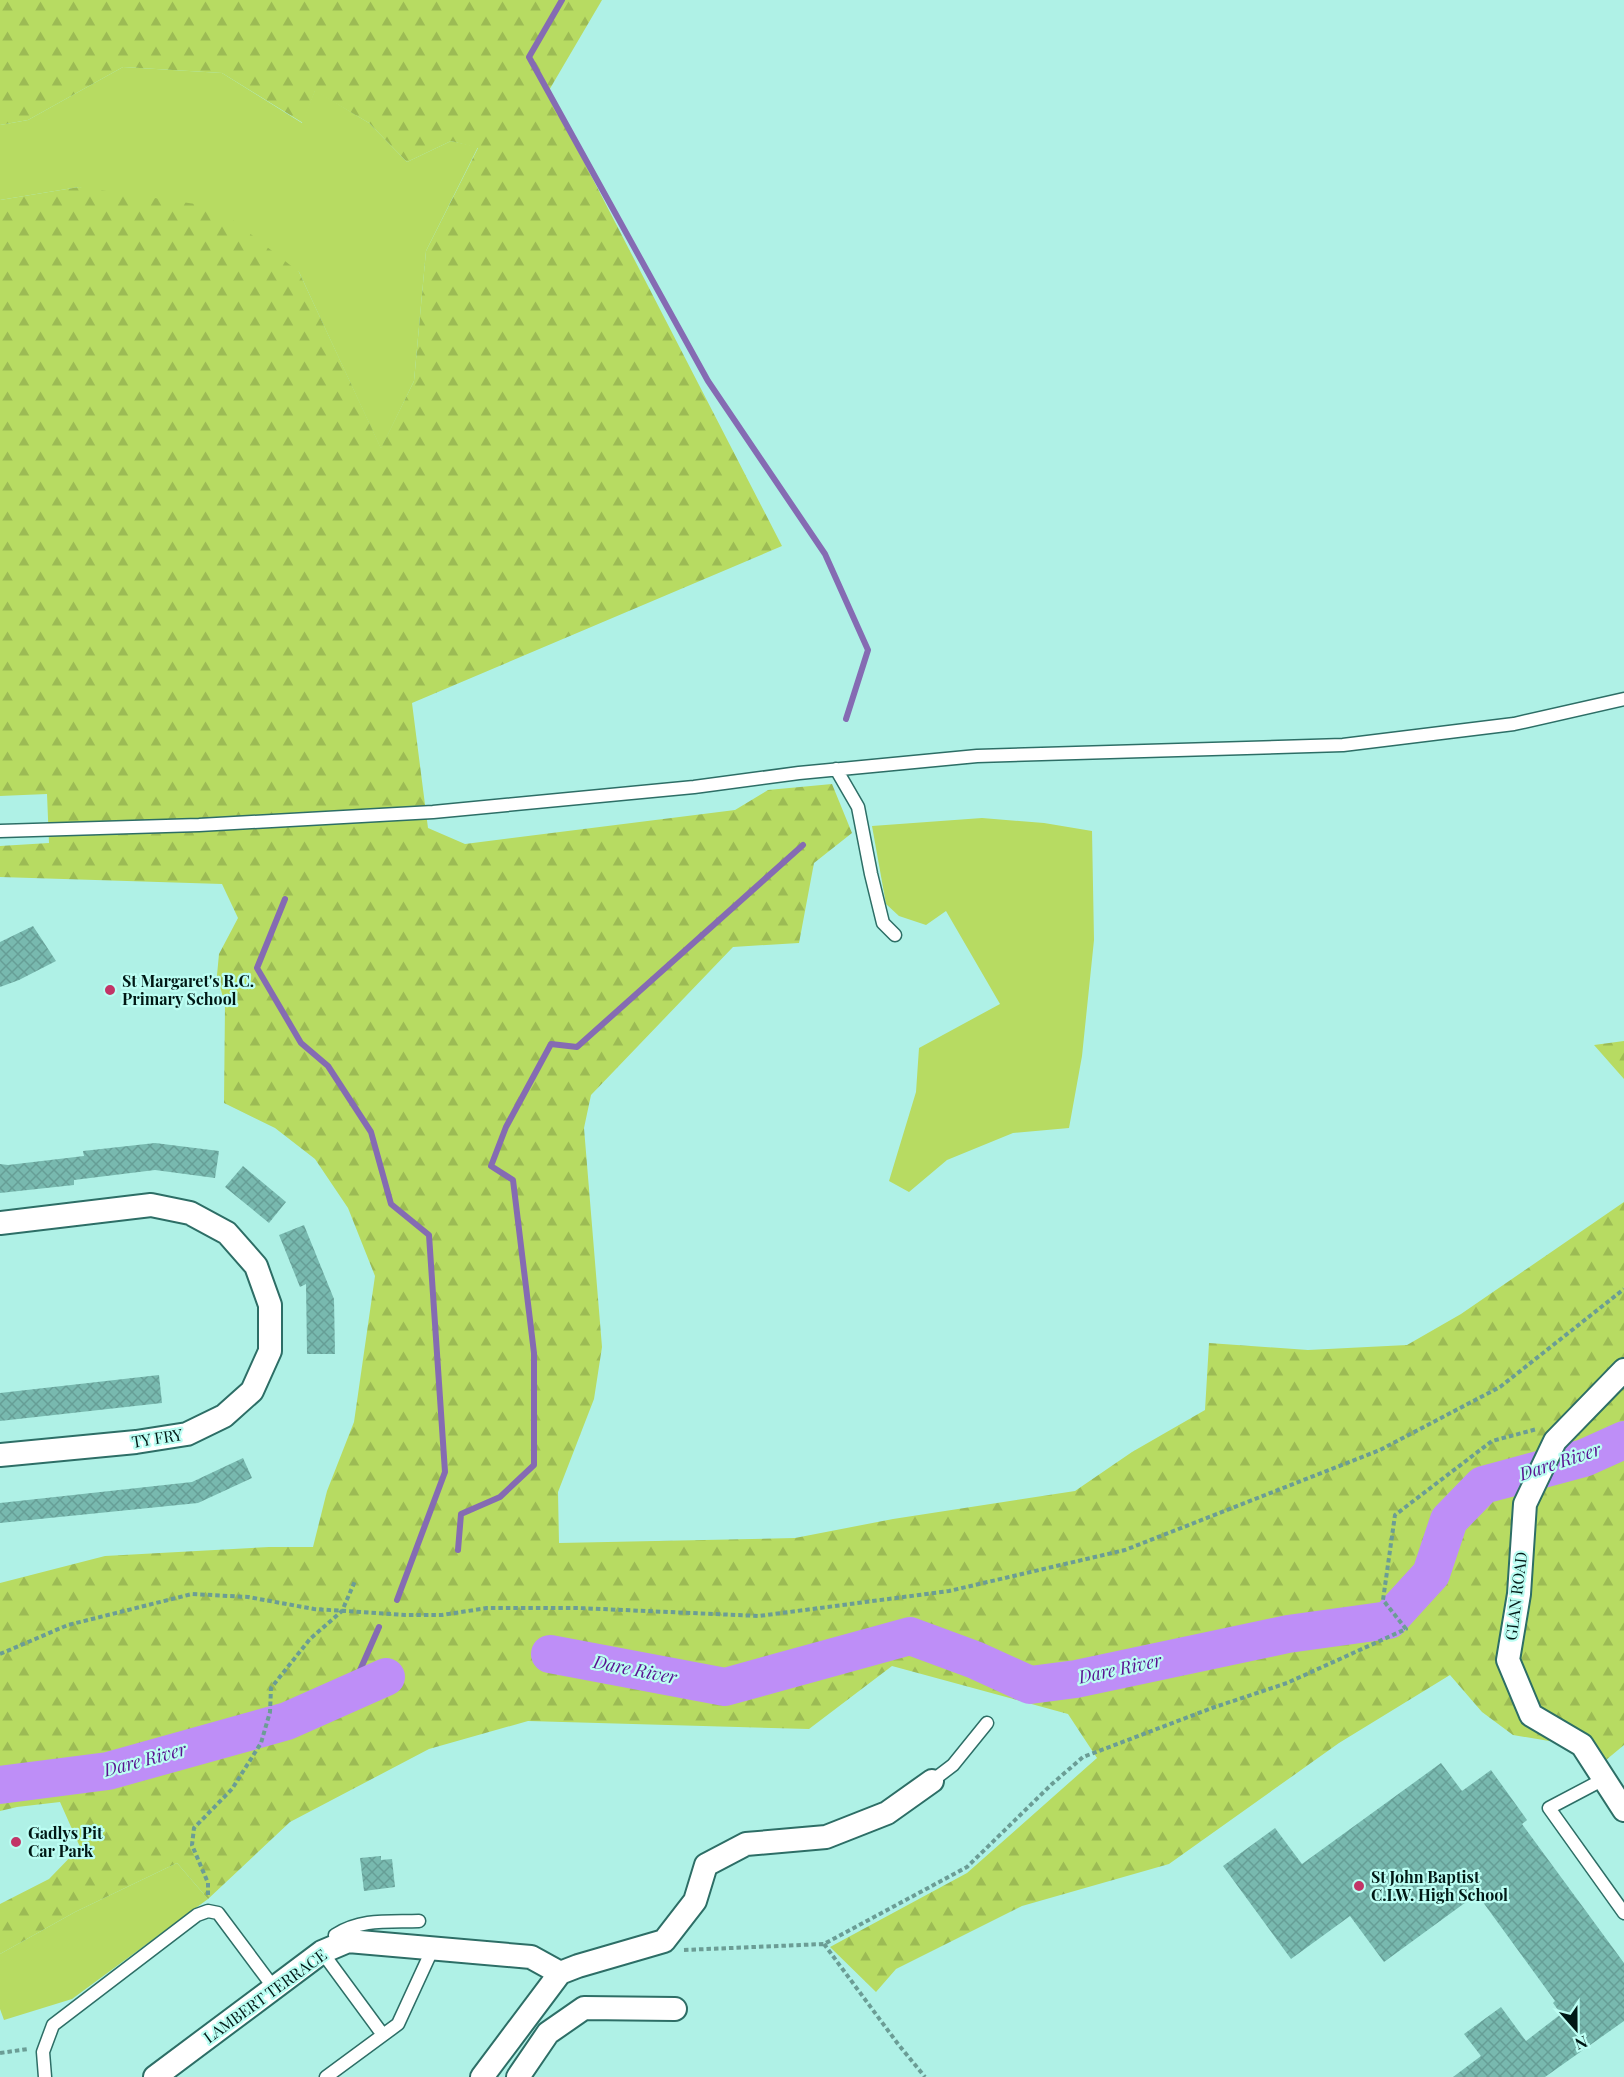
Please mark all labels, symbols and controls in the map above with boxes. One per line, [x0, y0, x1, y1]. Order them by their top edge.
place label: St Margaret's R.C. Primary School [122, 970, 254, 1009]
marker: St Margaret's R.C. Primary School [103, 983, 117, 997]
street label: TY FRY [130, 1423, 184, 1452]
water label: Dare River [1515, 1436, 1605, 1486]
street label: GLAN ROAD [1500, 1550, 1531, 1641]
water label: Dare River [1075, 1647, 1165, 1689]
water label: Dare River [590, 1649, 680, 1689]
water label: Dare River [100, 1736, 190, 1782]
place label: Gadlys Pit Car Park [28, 1822, 103, 1861]
marker: Gadlys Pit Car Park [9, 1835, 23, 1849]
place label: St John Baptist C.I.W. High School [1371, 1866, 1508, 1905]
marker: St John Baptist C.I.W. High School [1352, 1879, 1366, 1893]
street label: LAMBERT TERRACE [199, 1944, 330, 2047]
north arrow [1546, 1999, 1606, 2059]
text: N [1572, 2032, 1591, 2056]

